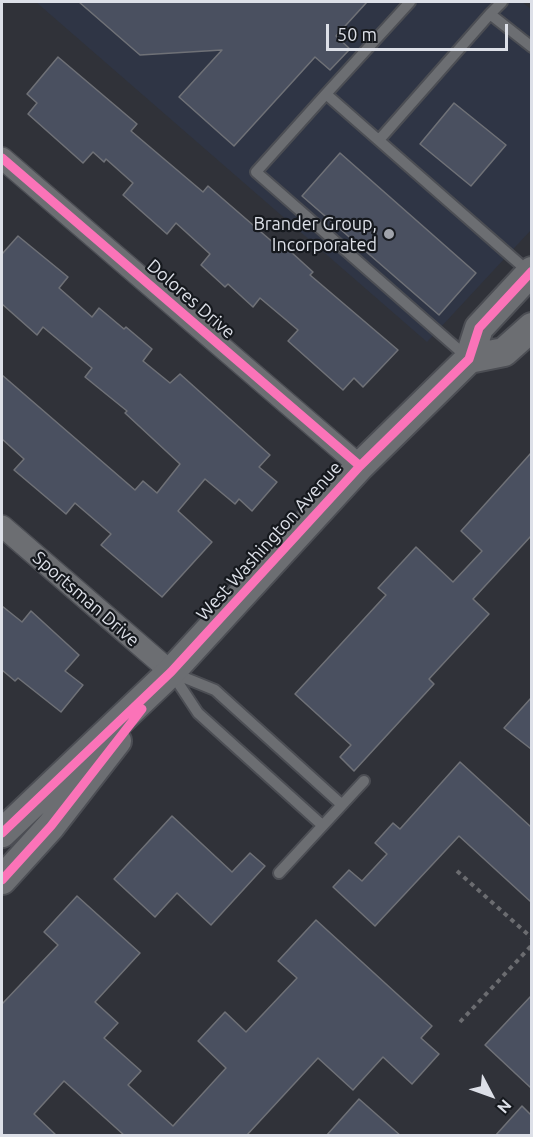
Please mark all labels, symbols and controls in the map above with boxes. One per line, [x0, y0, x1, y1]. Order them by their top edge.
scale bar [329, 12, 510, 50]
text: 50 m [337, 24, 377, 44]
place label: Brander Group, Incorporated [253, 213, 377, 256]
marker: Brander Group, Incorporated [382, 227, 396, 241]
street label: Dolores Drive [143, 255, 239, 343]
street label: West Washington Avenue [192, 457, 346, 625]
street label: Sportsman Drive [28, 547, 144, 651]
north arrow [461, 1065, 521, 1125]
text: N [494, 1096, 515, 1117]

